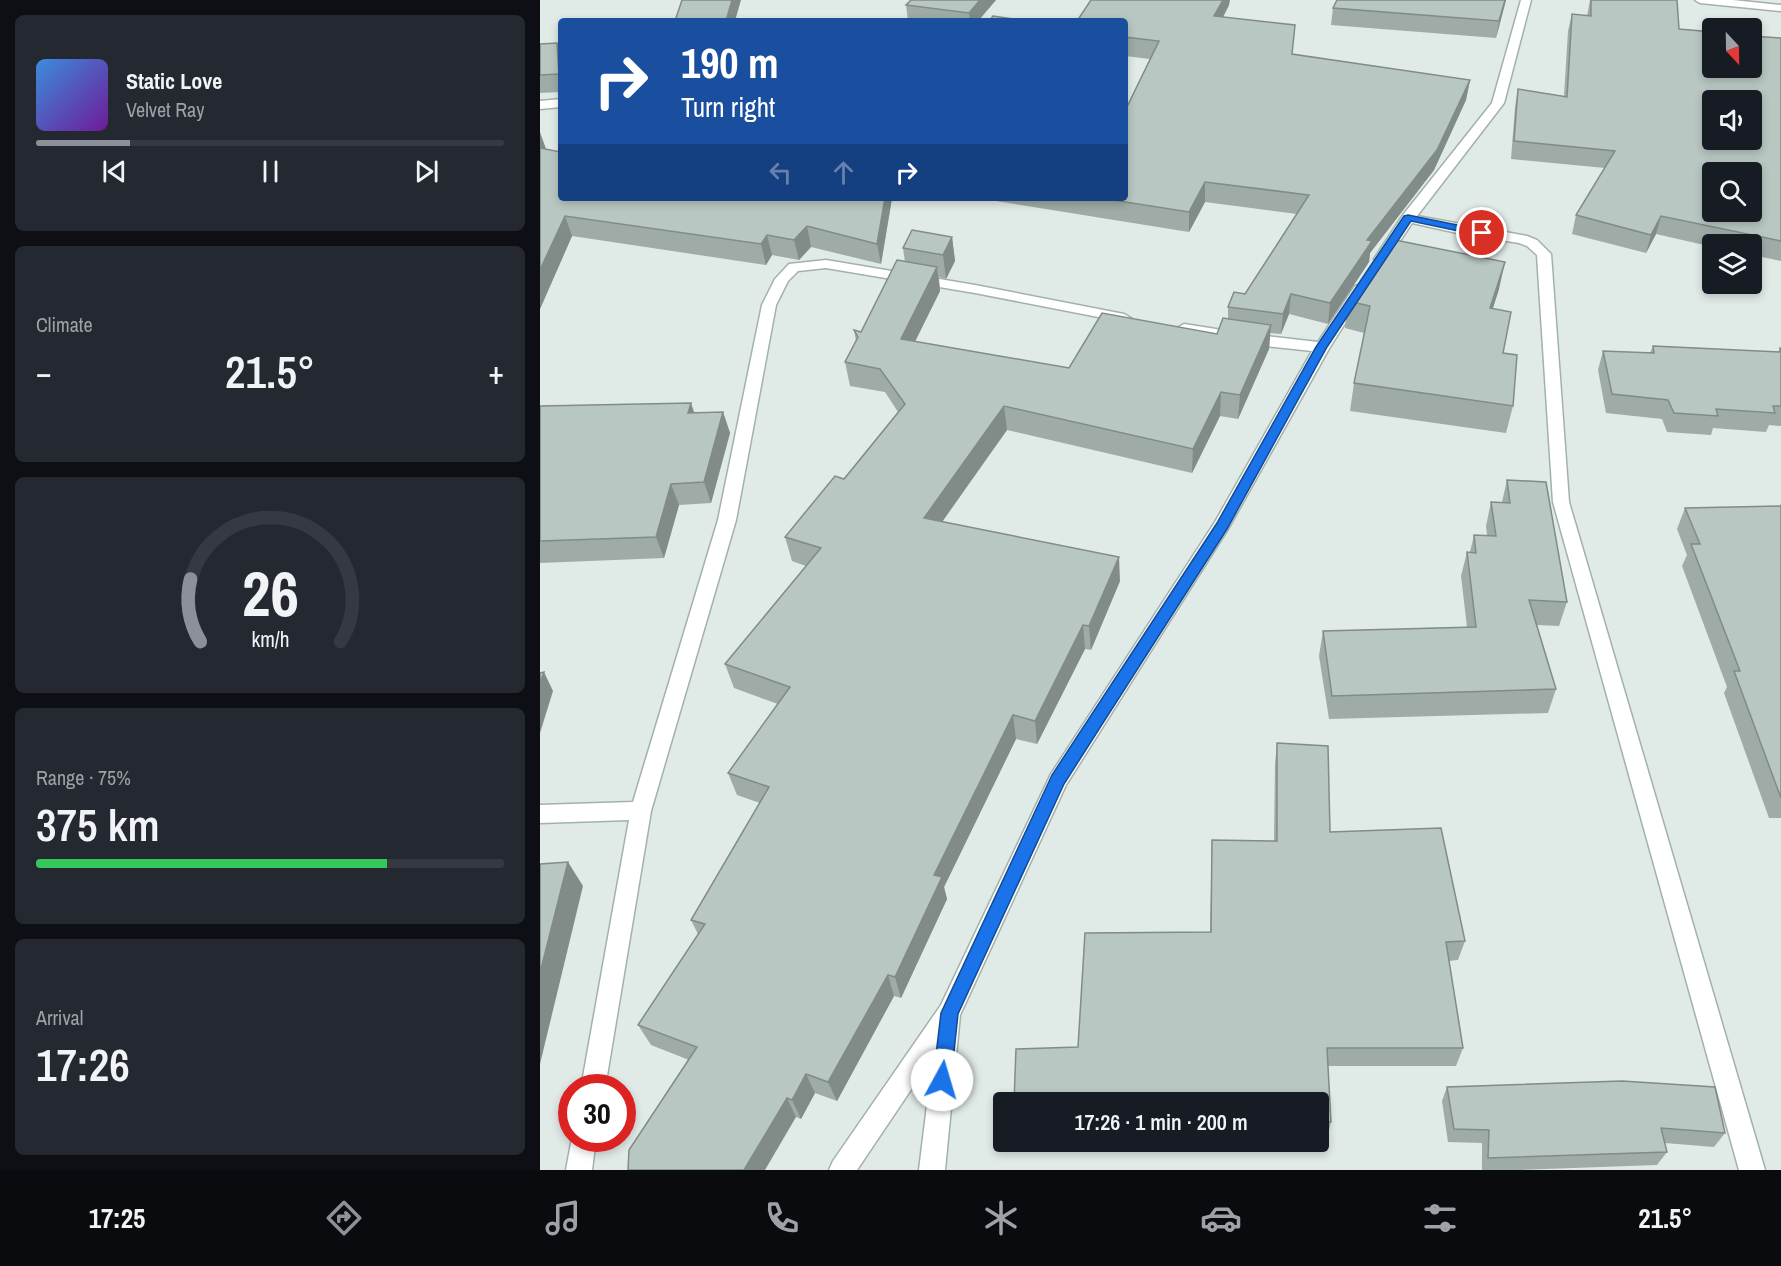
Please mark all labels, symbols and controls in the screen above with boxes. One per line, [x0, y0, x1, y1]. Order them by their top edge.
north arrow [1702, 18, 1762, 78]
map controls [1702, 18, 1762, 294]
text: 190 m [681, 35, 779, 91]
icon: right [582, 42, 660, 120]
text: Static Love [126, 66, 222, 96]
text: Turn right [681, 89, 775, 125]
button: sound [1702, 90, 1762, 150]
text: Velvet Ray [126, 96, 204, 123]
icon: previous [98, 155, 131, 188]
icon: pause [254, 155, 287, 188]
icon: next [410, 155, 443, 188]
icon: left [764, 156, 797, 189]
icon: ahead [827, 156, 860, 189]
icon: right [890, 156, 923, 189]
button: search [1702, 162, 1762, 222]
pin [1456, 207, 1507, 258]
icon: arrive [1465, 216, 1498, 249]
button: layers [1702, 234, 1762, 294]
text: Climate [36, 311, 93, 338]
text: 21.5° [225, 341, 315, 402]
text: − [36, 350, 52, 394]
text: + [488, 350, 504, 394]
text: 26 [242, 551, 298, 635]
text: km/h [251, 625, 289, 654]
text: Range · 75% [36, 764, 131, 791]
text: 375 km [36, 794, 160, 855]
text: Arrival [36, 1004, 83, 1031]
text: 17:26 [36, 1034, 130, 1095]
position arrow [910, 1048, 974, 1112]
speed limit sign: 30 [558, 1074, 636, 1152]
text: 17:26 · 1 min · 200 m [1074, 1107, 1248, 1137]
icon: directions [323, 1197, 365, 1239]
icon: music [542, 1197, 584, 1239]
icon: phone [761, 1197, 803, 1239]
icon: climate [980, 1197, 1022, 1239]
icon: car [1200, 1197, 1242, 1239]
icon: filters [1419, 1197, 1461, 1239]
text: 17:25 [89, 1200, 145, 1236]
text: 21.5° [1638, 1200, 1692, 1236]

